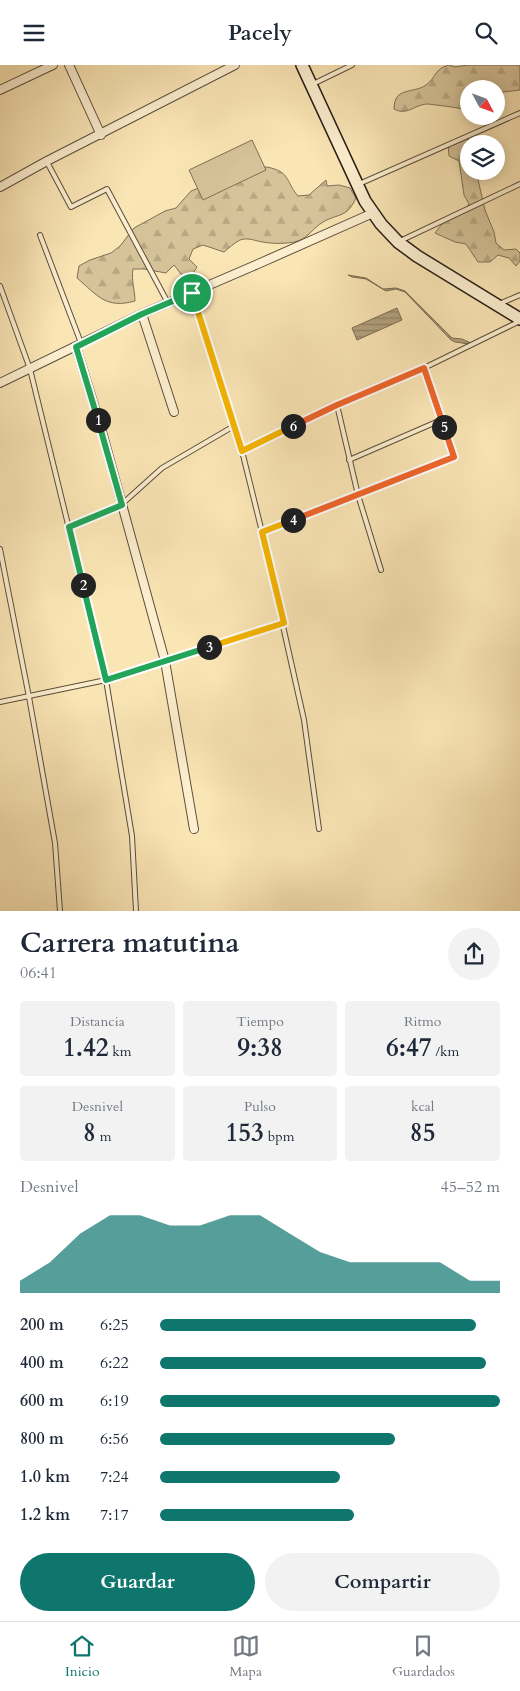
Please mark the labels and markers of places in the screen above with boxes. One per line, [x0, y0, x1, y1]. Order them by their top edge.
pin [171, 272, 213, 314]
pin: 1 [86, 407, 110, 433]
pin: 6 [280, 413, 306, 439]
pin: 5 [432, 415, 456, 439]
pin: 4 [280, 507, 306, 533]
pin: 2 [70, 573, 96, 597]
pin: 3 [196, 635, 222, 659]

